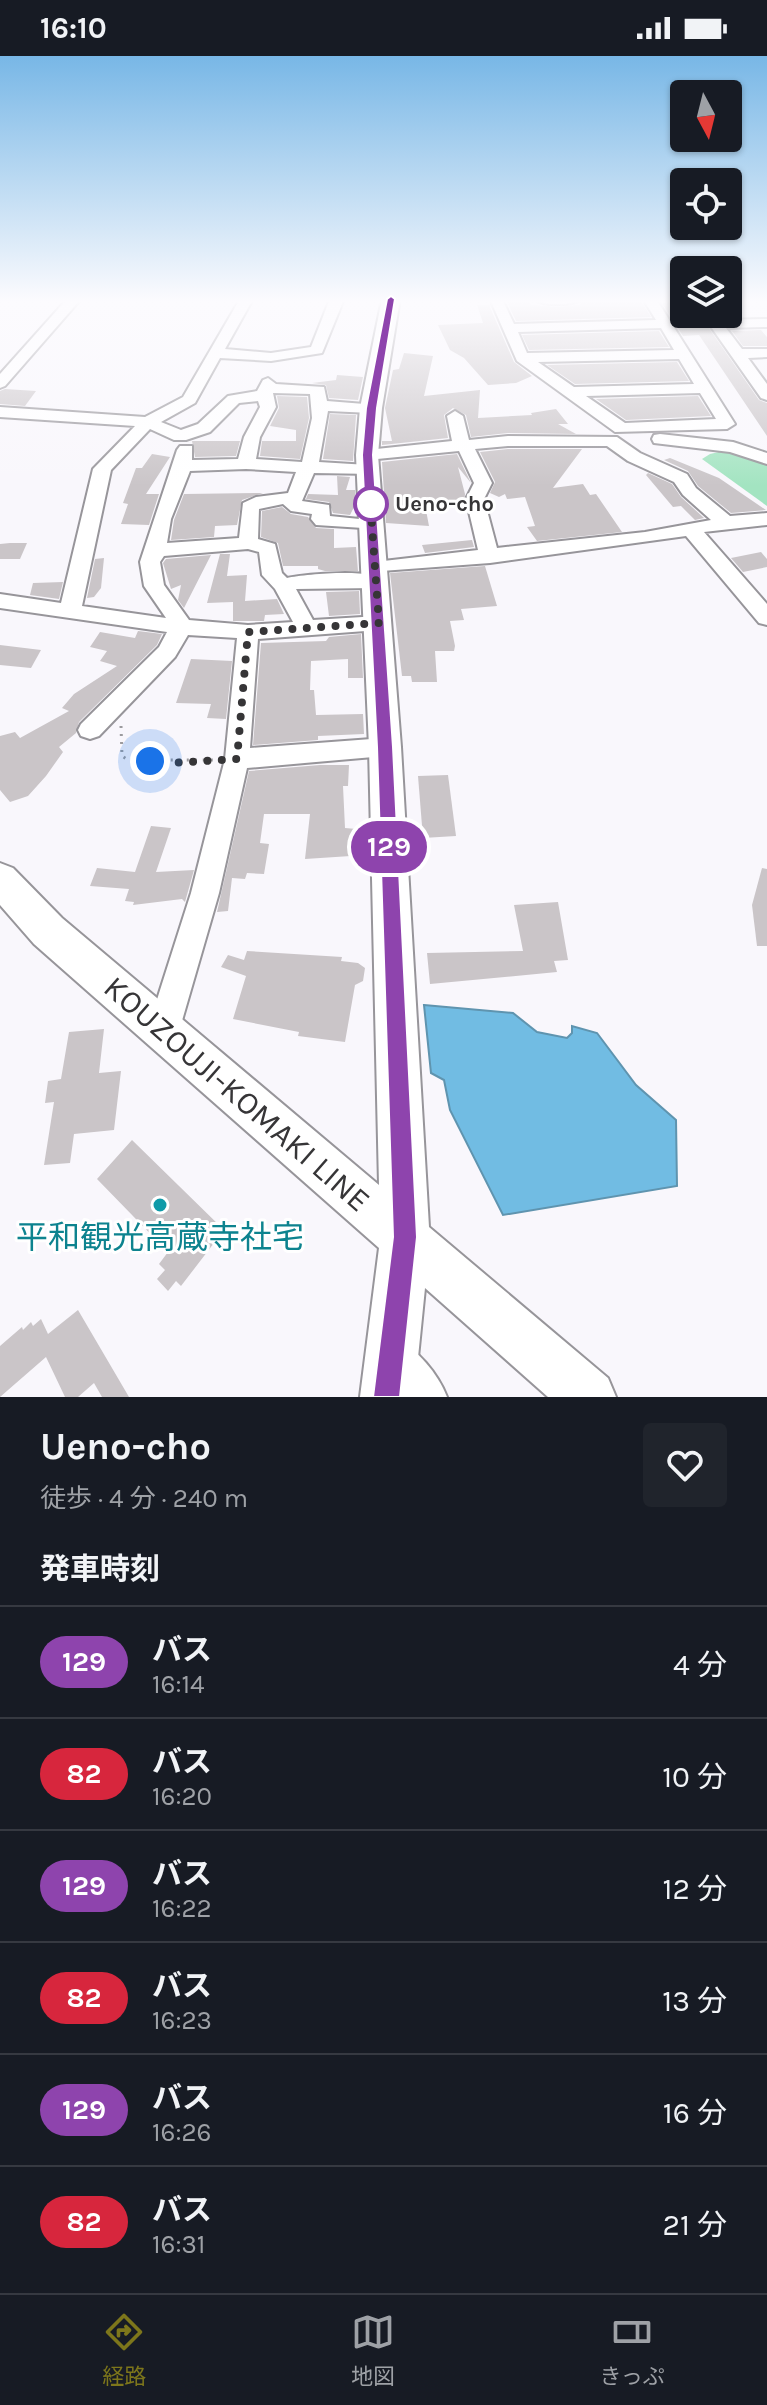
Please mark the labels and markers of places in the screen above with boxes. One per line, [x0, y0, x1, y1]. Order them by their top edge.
marker: Ueno-cho [354, 487, 388, 521]
place label: Ueno-cho [395, 491, 494, 517]
marker: 平和観光高蔵寺社宅 [151, 1196, 169, 1214]
place label: 平和観光高蔵寺社宅 [16, 1219, 304, 1256]

